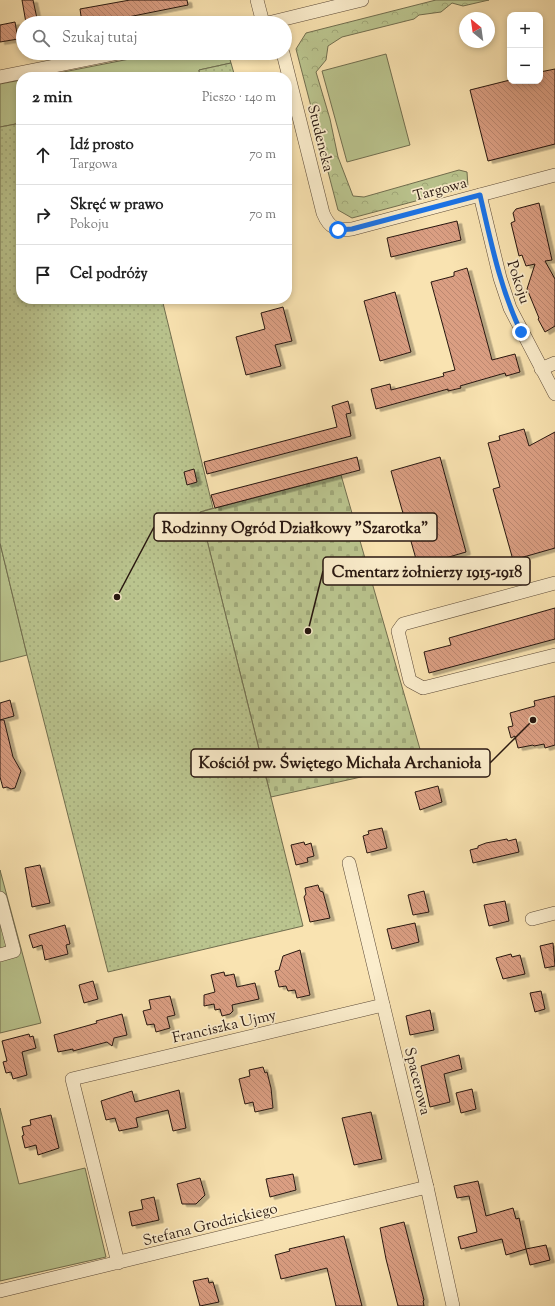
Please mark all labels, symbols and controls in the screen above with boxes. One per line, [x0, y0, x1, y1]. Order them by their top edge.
north arrow [459, 12, 495, 48]
map controls [507, 12, 543, 84]
button: + [507, 12, 543, 48]
search box [16, 16, 292, 60]
icon: search [30, 27, 52, 49]
text: Szukaj tutaj [62, 28, 137, 49]
button: − [507, 48, 543, 84]
text: 2 min [32, 86, 73, 110]
text: Pieszo · 140 m [202, 89, 276, 107]
street label: Studencka [301, 103, 338, 174]
text: Idź prosto [70, 135, 134, 156]
icon: ahead [32, 144, 54, 166]
text: 70 m [249, 146, 276, 164]
text: Targowa [70, 156, 117, 174]
street label: Targowa [411, 173, 470, 208]
text: Skręć w prawo [70, 195, 164, 216]
icon: right [32, 204, 54, 226]
text: 70 m [249, 206, 276, 224]
text: Pokoju [70, 216, 109, 234]
route start [329, 221, 347, 239]
street label: Pokoju [501, 258, 535, 307]
icon: arrive [32, 264, 54, 286]
text: Cel podróży [70, 264, 148, 285]
route end [512, 323, 530, 341]
callout: Rodzinny Ogród Działkowy "Szarotka" [154, 513, 437, 541]
text: Rodzinny Ogród Działkowy "Szarotka" [162, 518, 428, 541]
callout: Cmentarz żołnierzy 1915-1918 [323, 557, 530, 585]
text: Cmentarz żołnierzy 1915-1918 [332, 562, 522, 585]
callout: Kościół pw. Świętego Michała Archanioła [191, 749, 490, 777]
text: Kościół pw. Świętego Michała Archanioła [199, 752, 482, 776]
street label: Franciszka Ujmy [170, 1005, 279, 1050]
street label: Spacerowa [398, 1045, 435, 1118]
street label: Stefana Grodzickiego [141, 1199, 280, 1252]

